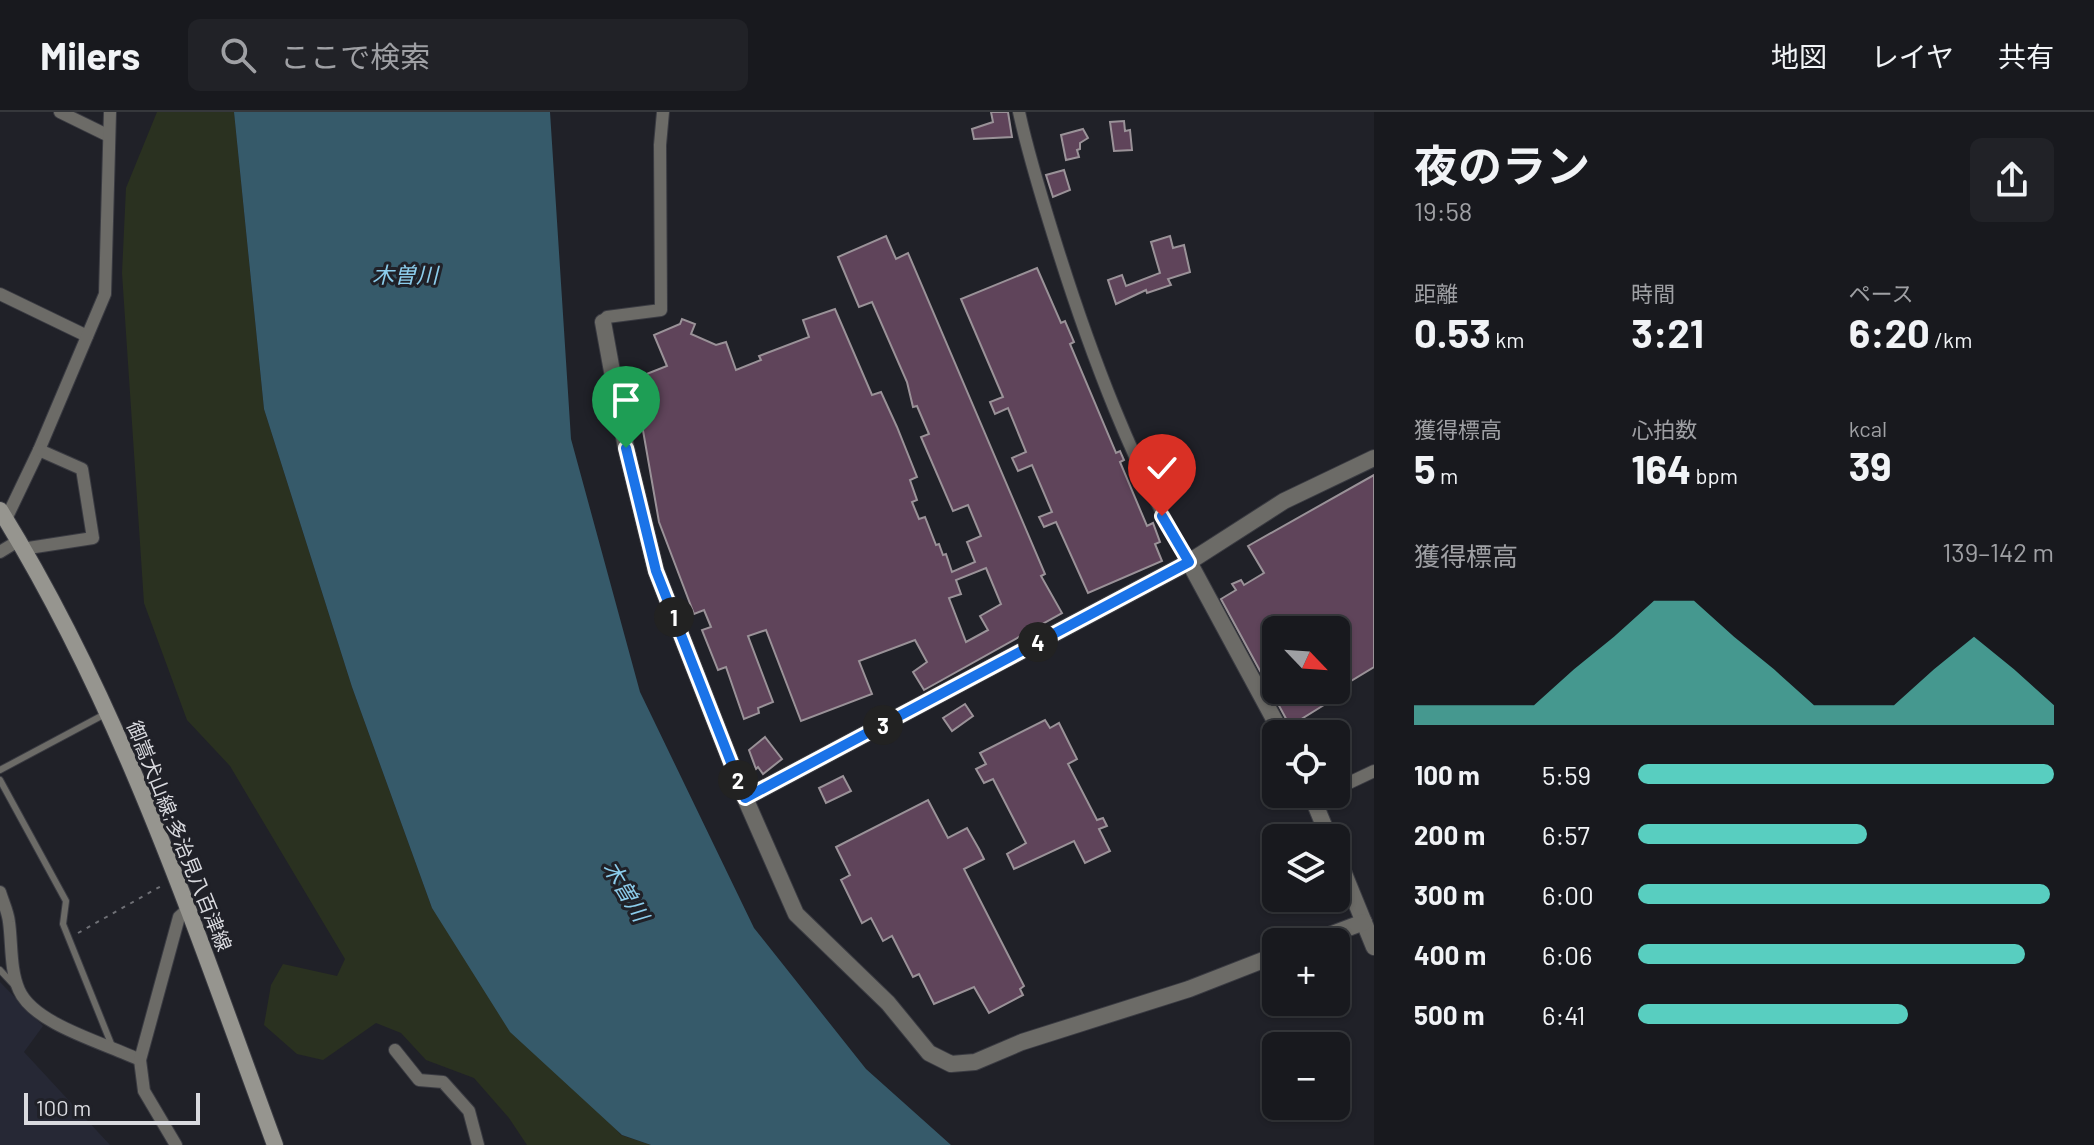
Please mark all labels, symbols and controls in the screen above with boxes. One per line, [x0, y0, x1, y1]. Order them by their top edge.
search box [188, 19, 748, 91]
text: Milers [40, 32, 140, 78]
icon: search [216, 33, 260, 77]
text: ここで検索 [280, 38, 430, 74]
text: 地図 [1771, 39, 1827, 73]
text: レイヤ [1871, 39, 1954, 73]
text: 共有 [1998, 39, 2054, 73]
text: 夜のラン [1414, 138, 1590, 191]
button: share [1970, 138, 2054, 222]
text: 19:58 [1414, 195, 1472, 226]
water label: 木曽川 [372, 261, 440, 287]
text: 距離 [1414, 280, 1458, 306]
text: 時間 [1631, 280, 1675, 306]
text: ペース [1849, 280, 1914, 306]
text: 0.53 [1414, 308, 1491, 356]
text: 3:21 [1631, 308, 1704, 356]
text: 6:20 [1849, 308, 1930, 356]
text: km [1491, 326, 1524, 352]
text: /km [1930, 326, 1972, 352]
pin [592, 366, 660, 448]
icon: arrive [604, 378, 648, 422]
text: kcal [1849, 415, 1887, 441]
text: 獲得標高 [1414, 416, 1502, 442]
text: 心拍数 [1631, 416, 1697, 442]
pin [1128, 434, 1196, 516]
text: 39 [1849, 441, 1892, 489]
text: 5 [1414, 444, 1436, 492]
text: 164 [1631, 444, 1691, 492]
icon: check [1140, 446, 1184, 490]
text: m [1436, 462, 1458, 488]
text: bpm [1691, 462, 1738, 488]
text: 139–142 m [1942, 536, 2054, 567]
text: 獲得標高 [1414, 540, 1518, 571]
pin: 1 [654, 597, 694, 637]
text: 1 [670, 604, 678, 630]
north arrow [1262, 616, 1350, 704]
map controls [1262, 616, 1350, 1120]
pin: 4 [1018, 622, 1058, 662]
text: 4 [1031, 629, 1045, 655]
pin: 3 [863, 705, 903, 745]
text: 3 [877, 712, 889, 738]
street label: 御嵩犬山線;多治見八百津線 [123, 717, 237, 954]
button: locate [1262, 720, 1350, 808]
text: 100 m [1414, 759, 1480, 790]
text: 5:59 [1542, 759, 1591, 790]
pin: 2 [718, 760, 758, 800]
text: 2 [732, 767, 744, 793]
text: 200 m [1414, 819, 1485, 850]
text: 6:57 [1542, 819, 1590, 850]
button: layers [1262, 824, 1350, 912]
water label: 木曽川 [599, 855, 656, 927]
text: 300 m [1414, 879, 1485, 910]
text: 6:00 [1542, 879, 1594, 910]
button: + [1262, 928, 1350, 1016]
text: 400 m [1414, 939, 1486, 970]
text: 6:06 [1542, 939, 1592, 970]
text: 500 m [1414, 999, 1485, 1030]
text: 6:41 [1542, 999, 1585, 1030]
button: − [1262, 1032, 1350, 1120]
scale bar [24, 1089, 200, 1125]
text: 100 m [36, 1094, 91, 1120]

